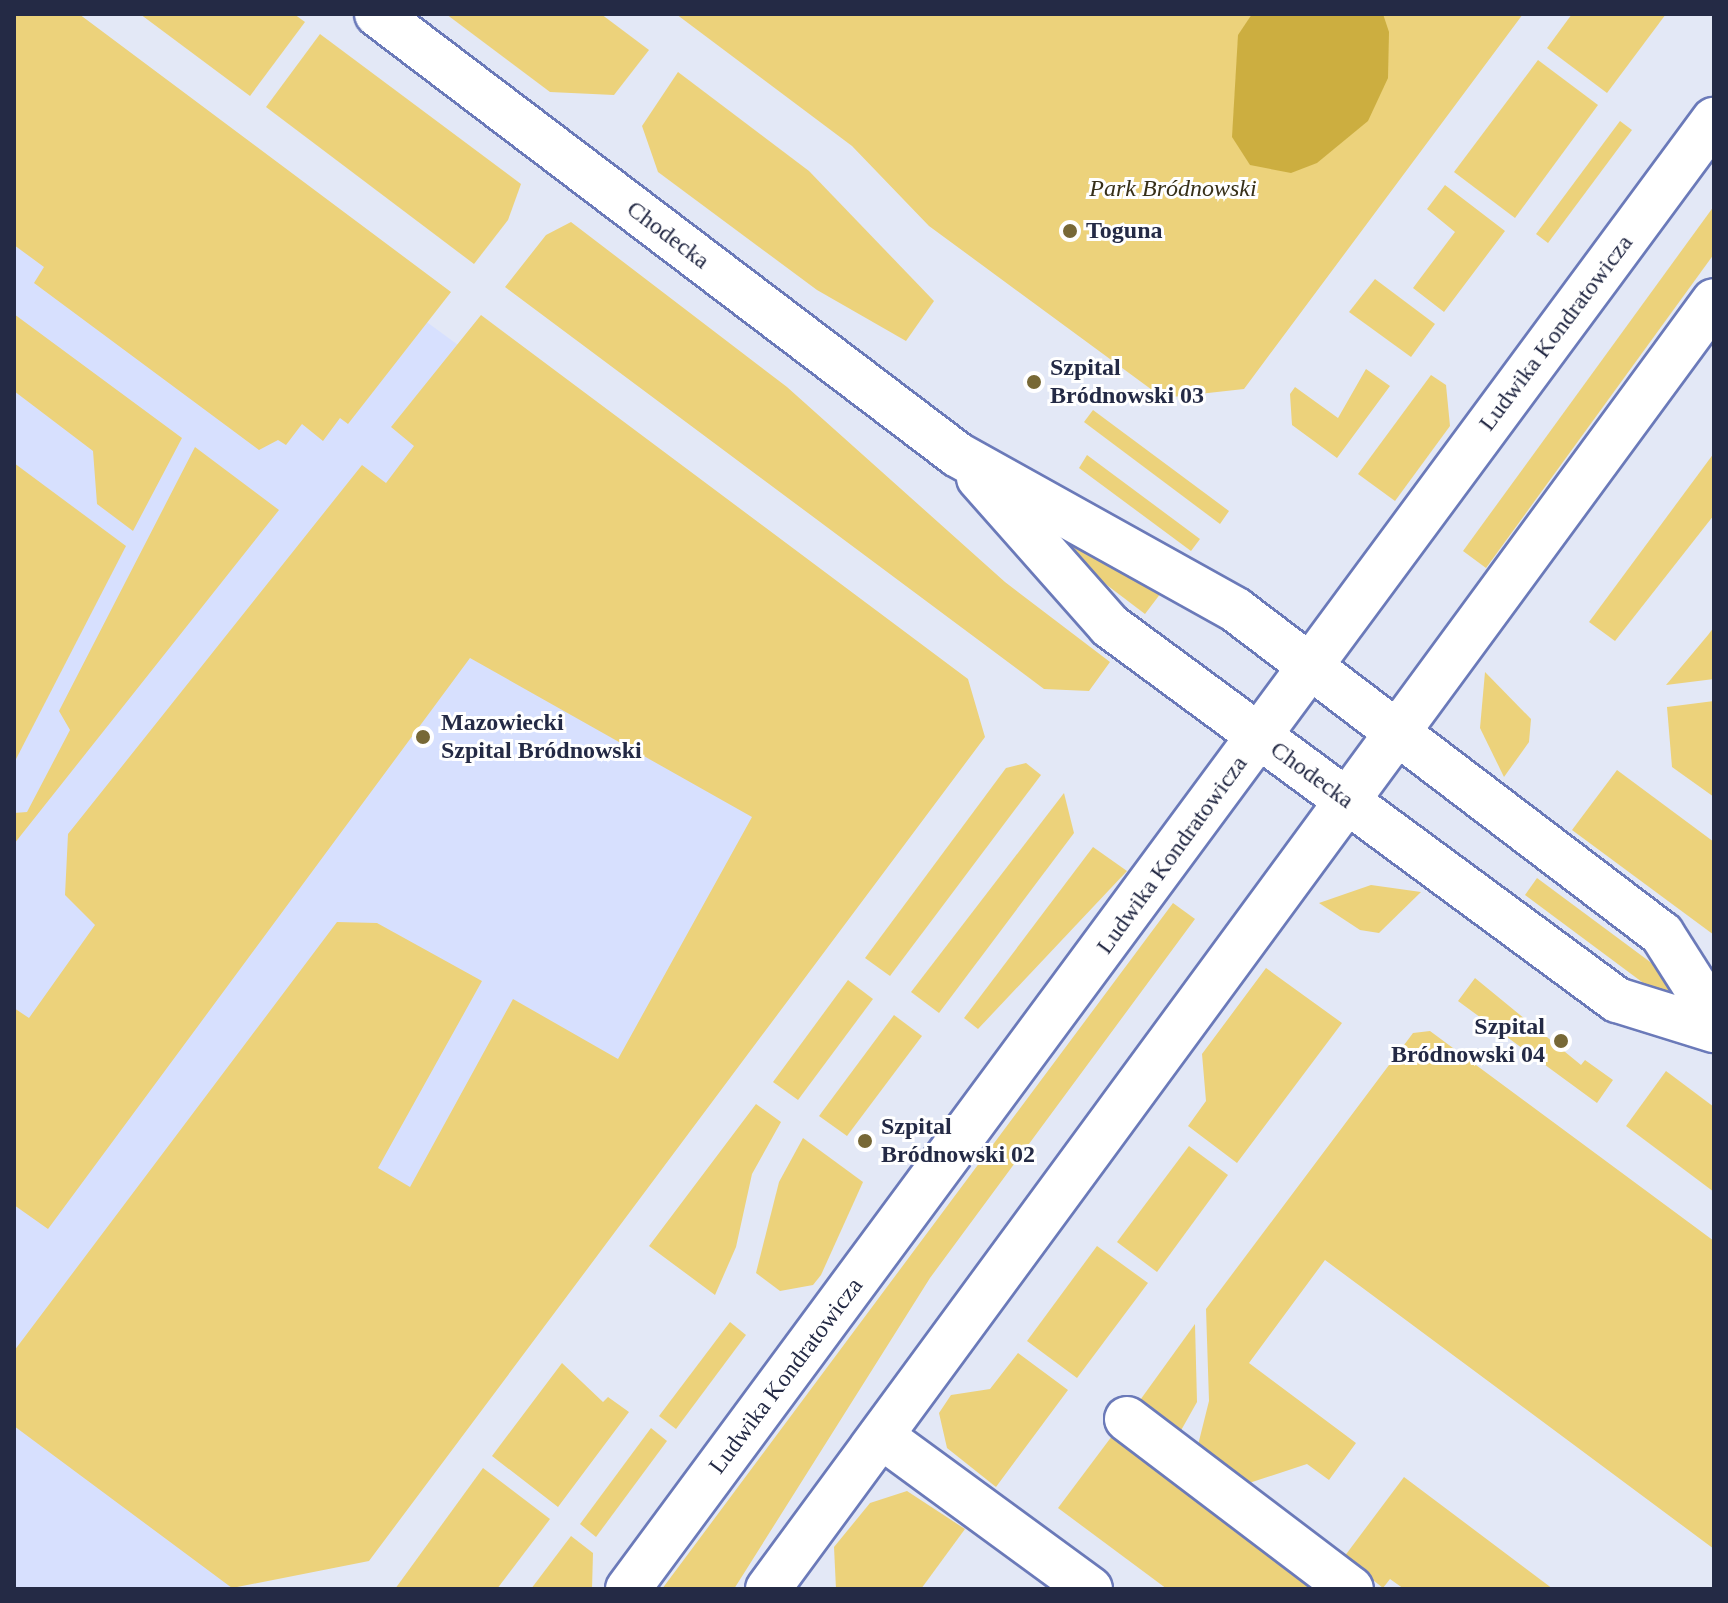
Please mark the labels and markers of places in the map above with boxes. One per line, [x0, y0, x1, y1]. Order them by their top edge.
place label: Toguna [1086, 217, 1162, 245]
marker: Toguna [1061, 222, 1079, 240]
place label: Szpital Bródnowski 03 [1050, 354, 1204, 410]
marker: Szpital Bródnowski 03 [1025, 373, 1043, 391]
place label: Mazowiecki Szpital Bródnowski [441, 709, 642, 765]
marker: Mazowiecki Szpital Bródnowski [412, 726, 434, 748]
place label: Szpital Bródnowski 04 [1391, 1013, 1545, 1069]
marker: Szpital Bródnowski 04 [1552, 1032, 1570, 1050]
place label: Szpital Bródnowski 02 [881, 1113, 1035, 1169]
marker: Szpital Bródnowski 02 [856, 1132, 874, 1150]

